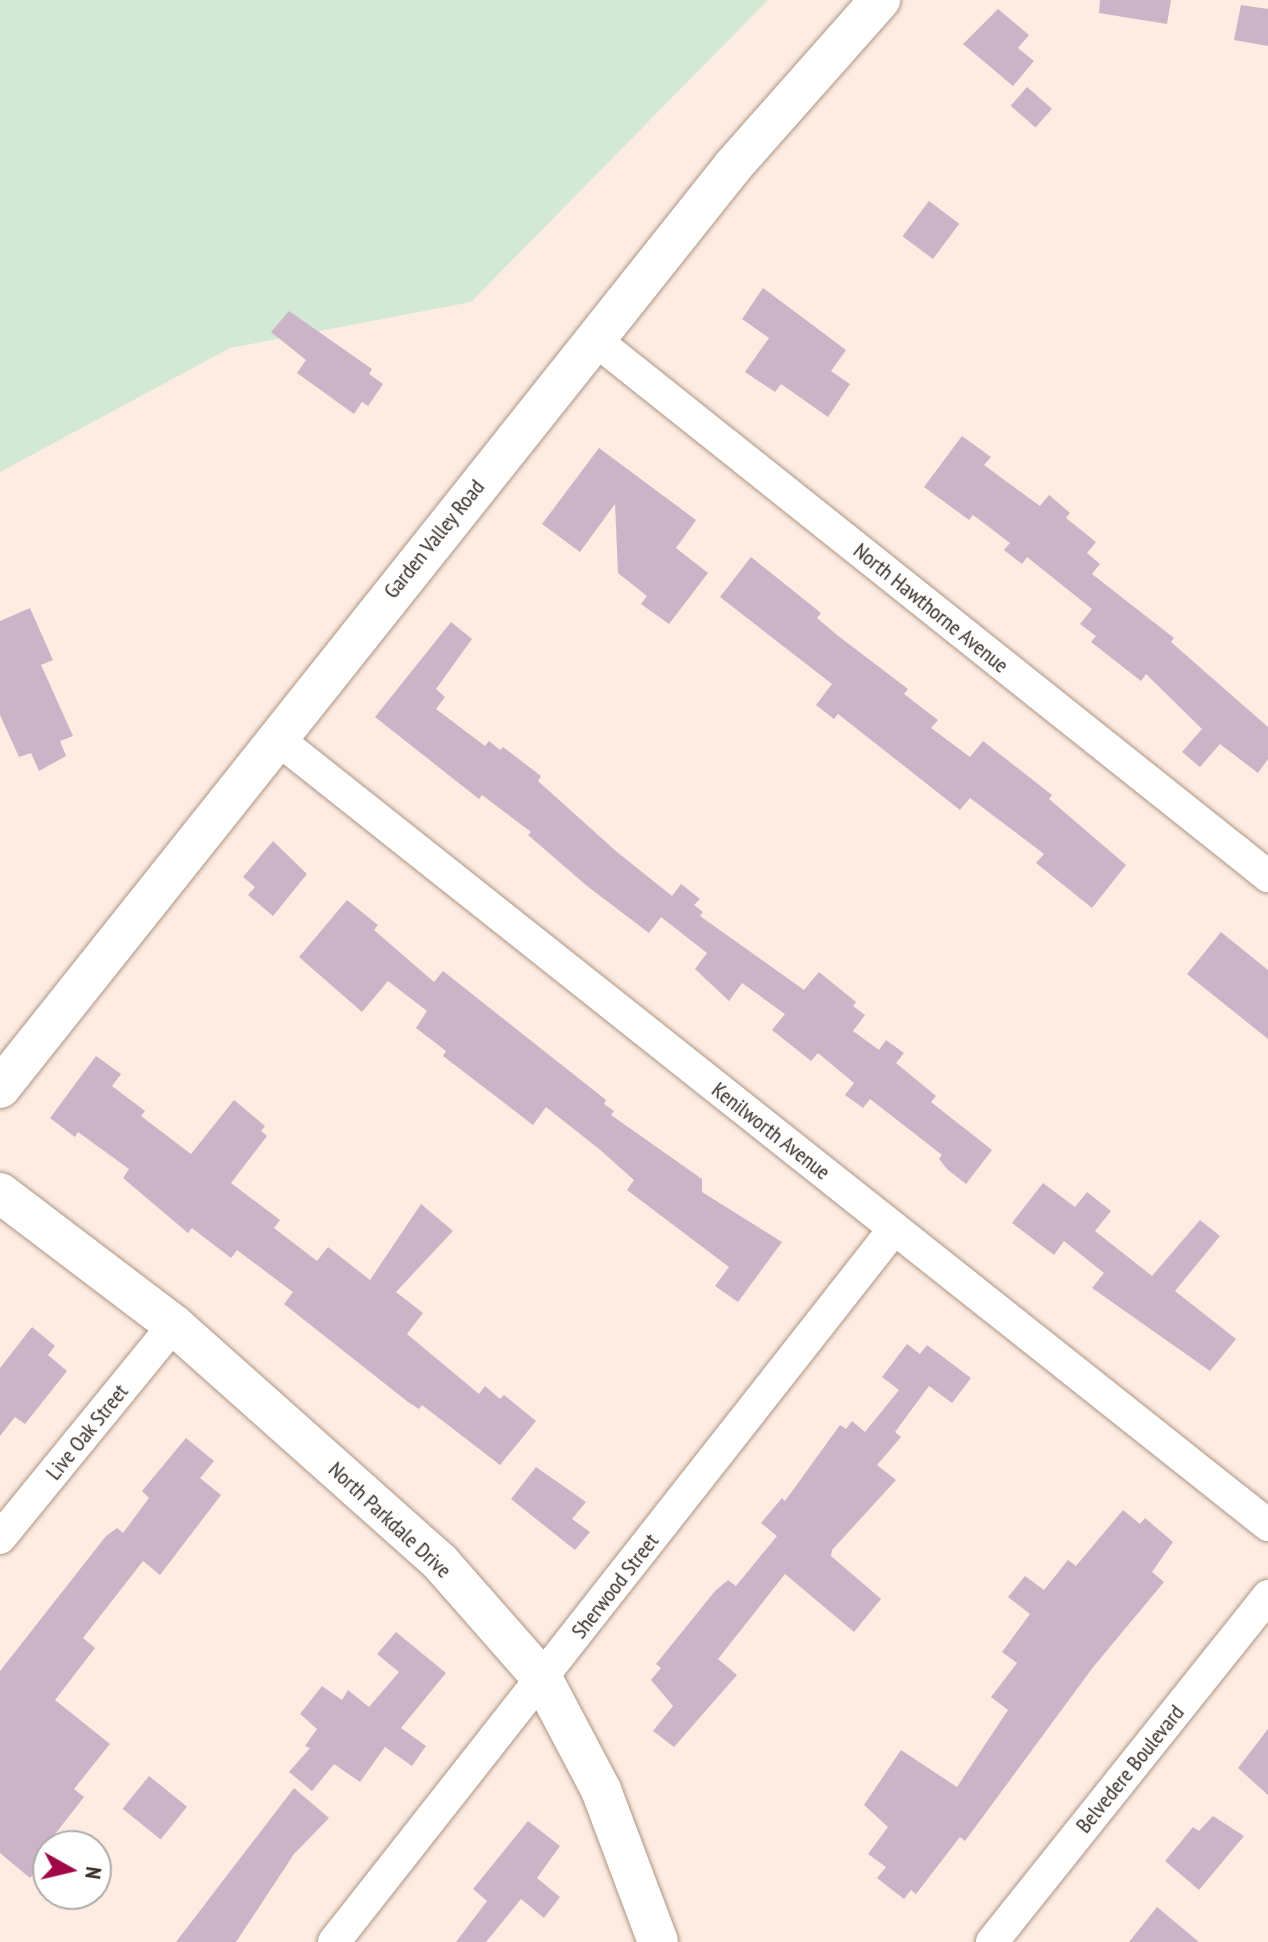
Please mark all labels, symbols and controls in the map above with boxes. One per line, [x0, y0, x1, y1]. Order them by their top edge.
street label: Garden Valley Road [378, 474, 490, 604]
street label: North Hawthorne Avenue [848, 537, 1014, 679]
street label: Kenilworth Avenue [706, 1076, 836, 1186]
street label: Live Oak Street [40, 1379, 134, 1485]
street label: North Parkdale Drive [323, 1456, 457, 1584]
street label: Sherwood Street [566, 1528, 664, 1644]
street label: Belvedere Boulevard [1070, 1700, 1190, 1838]
north arrow [32, 1830, 112, 1910]
text: N [79, 1865, 108, 1881]

